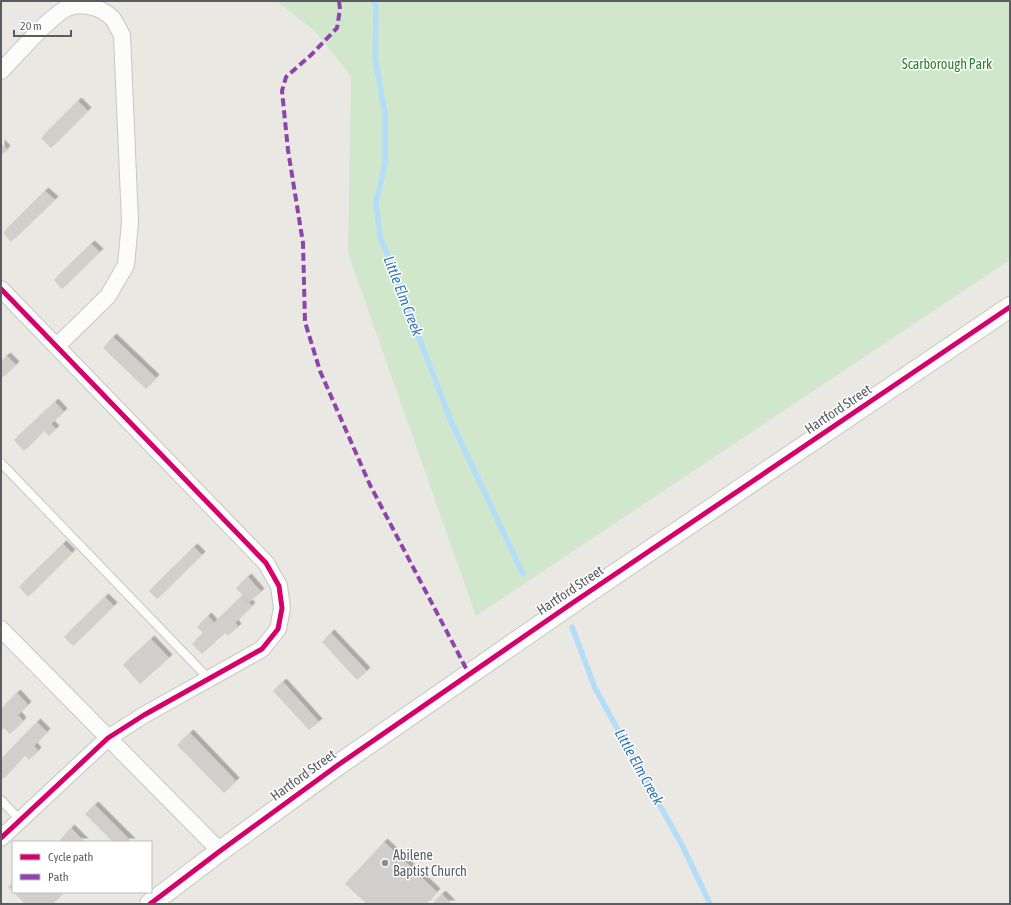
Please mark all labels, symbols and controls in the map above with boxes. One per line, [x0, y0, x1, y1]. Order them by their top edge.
scale bar [14, 12, 71, 38]
text: 20 m [20, 19, 42, 33]
park label: Scarborough Park [902, 56, 992, 72]
water label: Little Elm Creek [380, 253, 427, 339]
street label: Hartford Street [802, 381, 874, 437]
street label: Hartford Street [534, 562, 606, 618]
water label: Little Elm Creek [612, 726, 668, 808]
street label: Hartford Street [267, 746, 339, 804]
legend [12, 841, 152, 893]
place label: Abilene Baptist Church [393, 847, 467, 879]
text: Cycle path [48, 850, 93, 864]
marker: Abilene Baptist Church [380, 858, 390, 868]
text: Path [48, 870, 69, 884]

